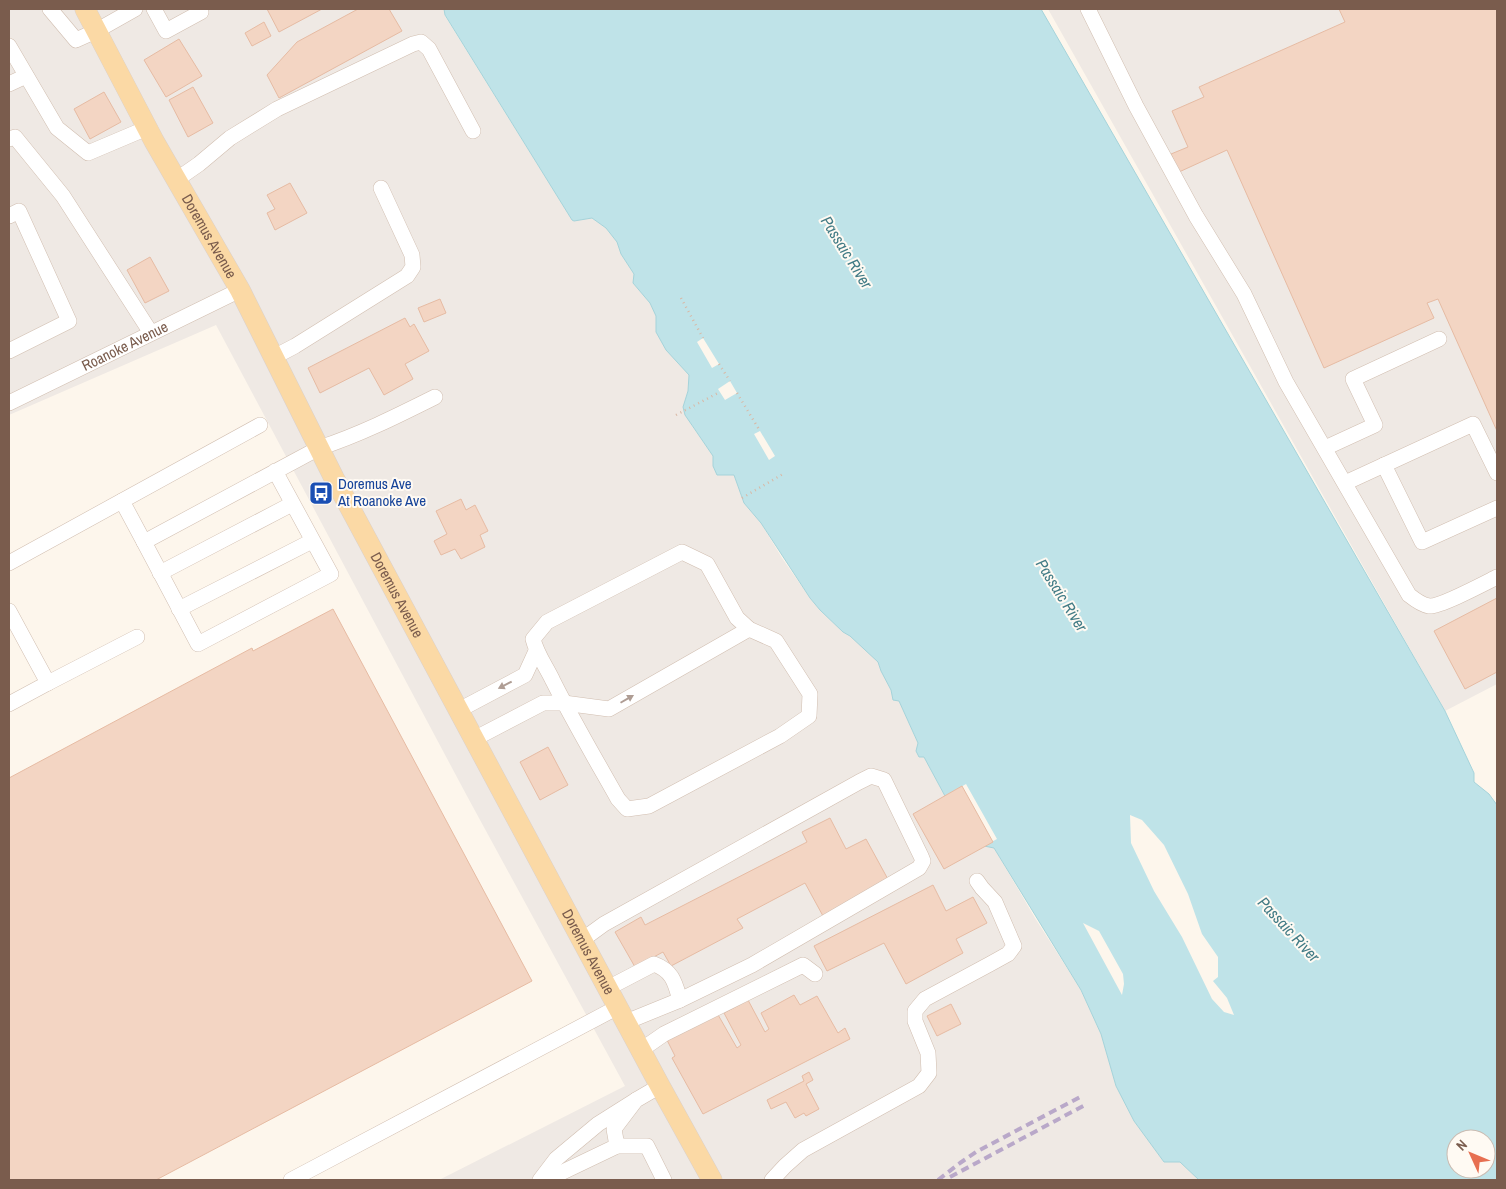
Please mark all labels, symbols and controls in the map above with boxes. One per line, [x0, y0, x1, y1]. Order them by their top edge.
street label: Doremus Avenue [177, 190, 242, 282]
water label: Passaic River [816, 212, 878, 293]
street label: Roanoke Avenue [78, 316, 171, 376]
place label: Doremus Ave At Roanoke Ave [337, 473, 426, 511]
bus stop icon: Doremus Ave At Roanoke Ave [308, 480, 334, 506]
street label: Doremus Avenue [366, 548, 429, 641]
water label: Passaic River [1031, 555, 1093, 636]
one-way arrow [497, 681, 512, 689]
one-way arrow [620, 694, 634, 703]
water label: Passaic River [1253, 892, 1325, 967]
street label: Doremus Avenue [557, 905, 620, 998]
north arrow [1446, 1129, 1496, 1179]
text: N [1452, 1136, 1471, 1154]

